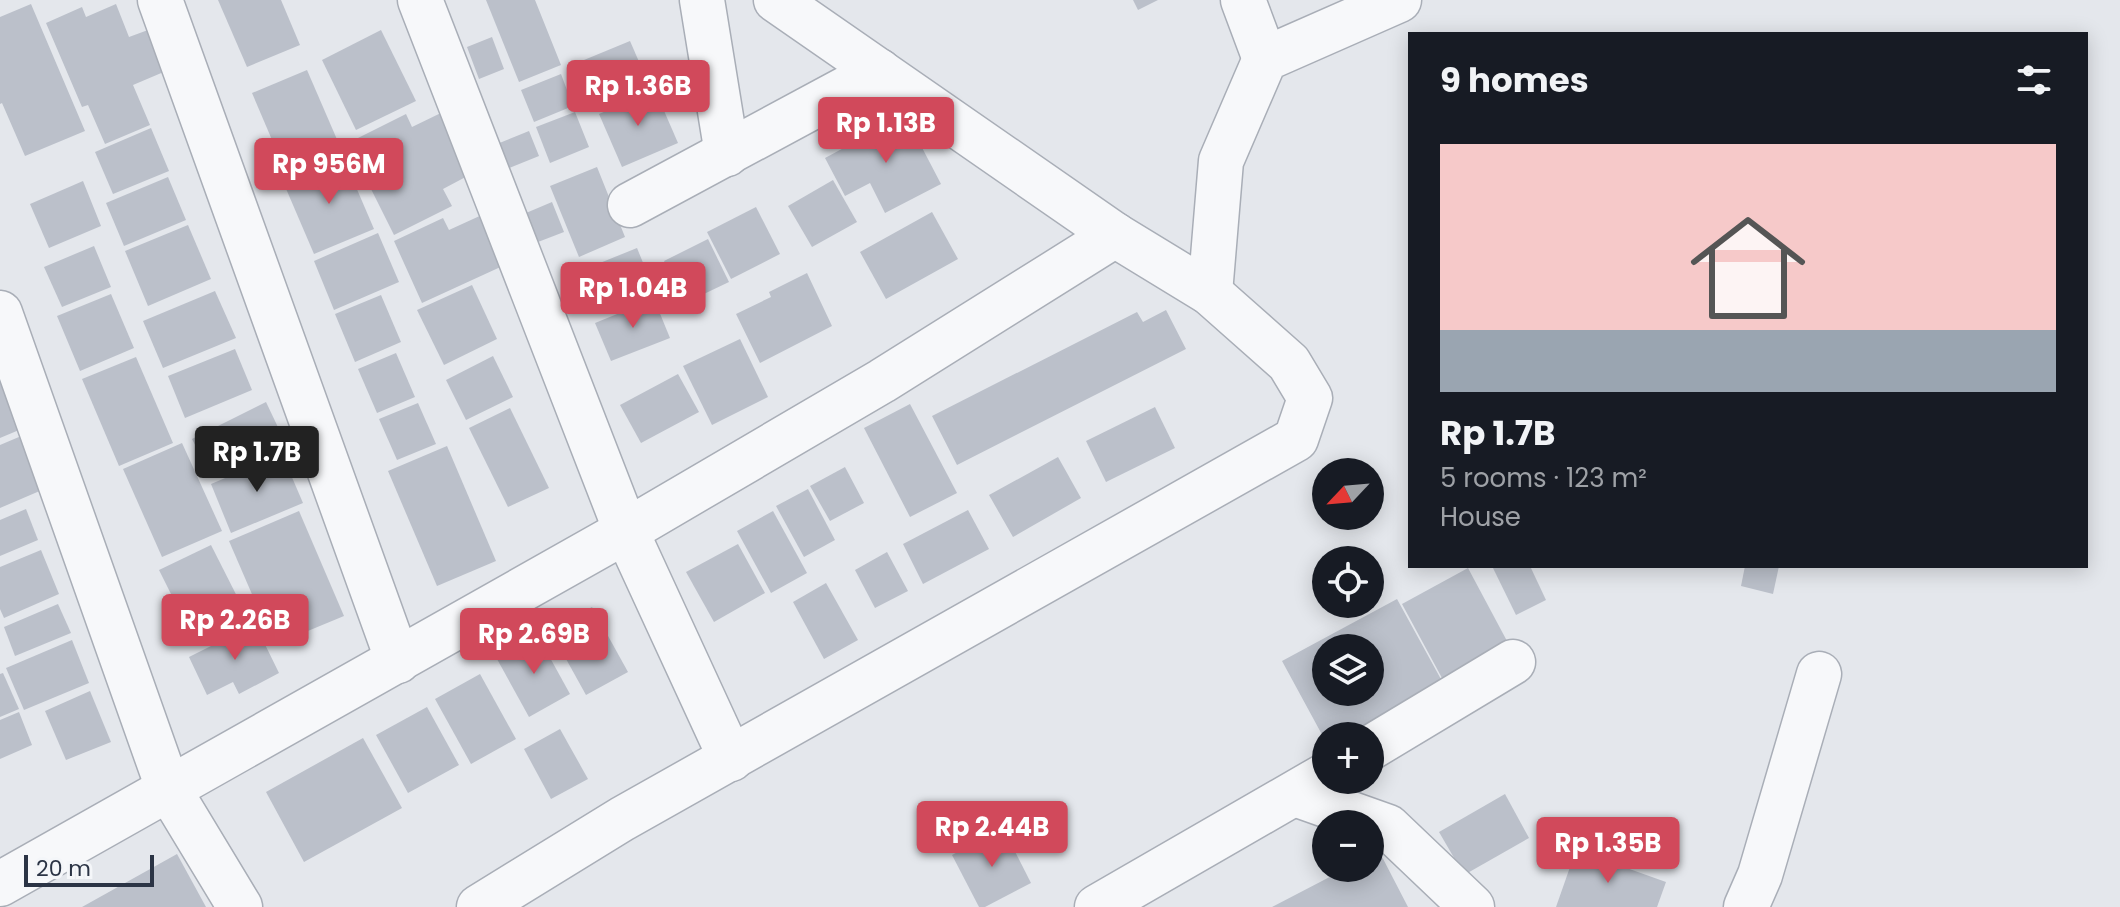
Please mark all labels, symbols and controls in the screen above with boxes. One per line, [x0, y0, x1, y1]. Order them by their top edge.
text: 9 homes [1440, 56, 1589, 104]
icon: filters [2012, 58, 2056, 102]
pin: Rp 1.36B [555, 60, 721, 128]
text: Rp 1.36B [585, 68, 691, 104]
pin: Rp 1.13B [803, 97, 969, 165]
text: Rp 1.13B [836, 105, 936, 141]
pin: Rp 956M [255, 138, 403, 206]
text: Rp 956M [272, 146, 386, 182]
icon: home [1676, 196, 1820, 340]
pin: Rp 1.04B [550, 262, 716, 330]
text: Rp 1.04B [579, 270, 687, 306]
text: Rp 1.7B [1440, 409, 1555, 457]
pin: Rp 1.7B [183, 426, 331, 494]
text: Rp 1.7B [213, 434, 301, 470]
north arrow [1312, 458, 1384, 530]
map controls [1312, 458, 1384, 882]
text: 5 rooms · 123 m² [1440, 460, 1647, 496]
text: House [1440, 499, 1521, 535]
button: locate [1312, 546, 1384, 618]
pin: Rp 2.26B [152, 594, 318, 662]
text: Rp 2.26B [180, 602, 290, 638]
pin: Rp 2.69B [451, 608, 617, 676]
text: Rp 2.69B [478, 616, 590, 652]
button: layers [1312, 634, 1384, 706]
button: + [1312, 722, 1384, 794]
pin: Rp 2.44B [909, 801, 1075, 869]
text: Rp 2.44B [935, 809, 1049, 845]
button: − [1312, 810, 1384, 882]
pin: Rp 1.35B [1525, 817, 1691, 885]
text: Rp 1.35B [1555, 825, 1662, 861]
scale bar [24, 851, 154, 887]
text: 20 m [36, 853, 91, 884]

